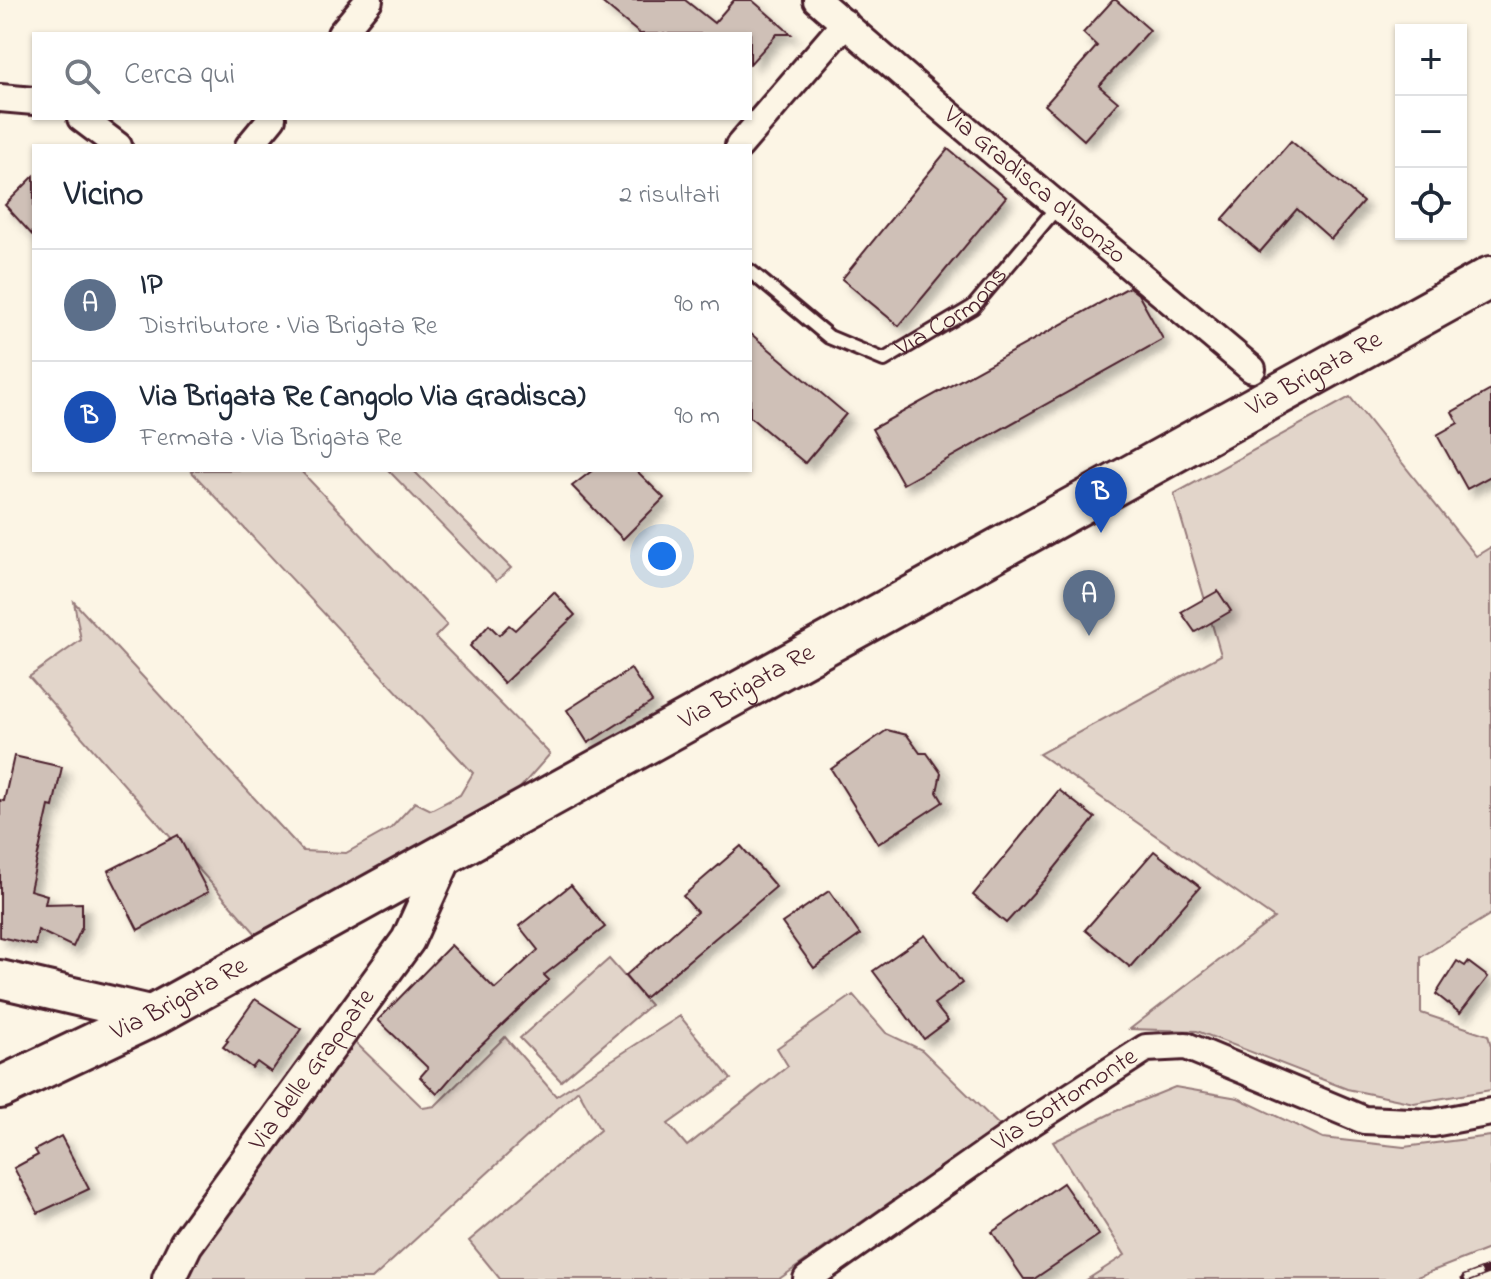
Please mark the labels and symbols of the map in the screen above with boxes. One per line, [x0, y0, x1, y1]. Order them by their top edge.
street label: Via Gradisca d'Isonzo [933, 97, 1134, 274]
street label: Via Cormons [887, 259, 1018, 369]
street label: Via Brigata Re [1239, 321, 1390, 428]
pin: B [1075, 467, 1127, 533]
your location [642, 536, 682, 576]
pin: A [1063, 570, 1115, 636]
street label: Via Brigata Re [671, 634, 822, 741]
street label: Via Brigata Re [104, 948, 255, 1052]
street label: Via delle Grappate [240, 981, 385, 1160]
street label: Via Sottomonte [984, 1039, 1146, 1163]

